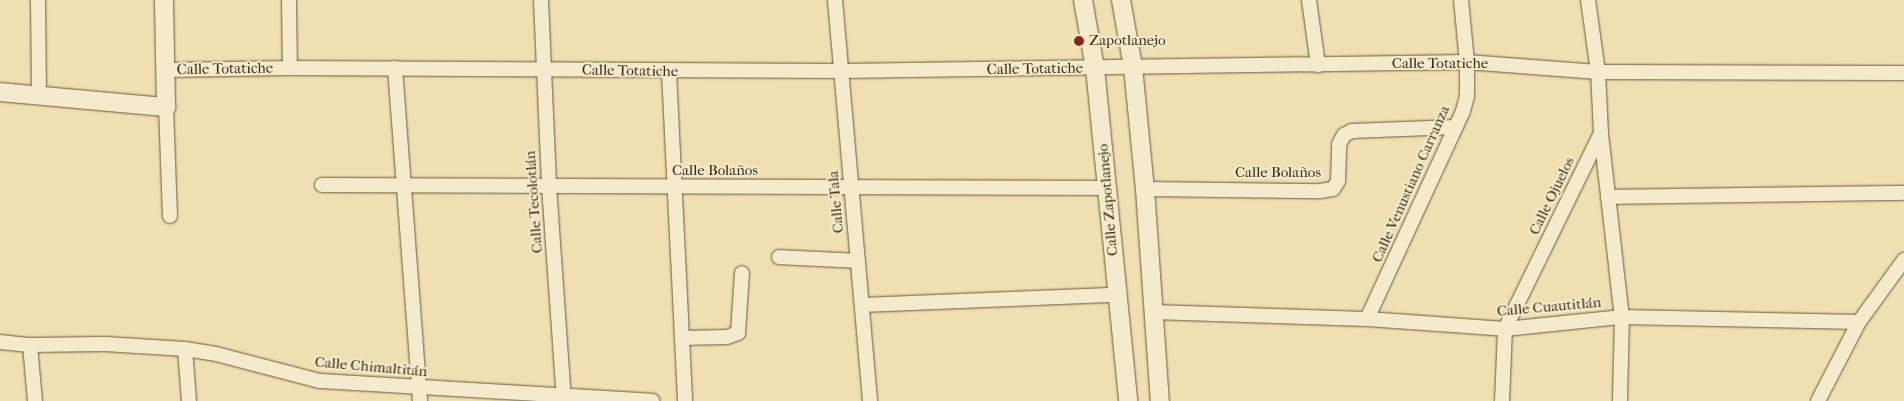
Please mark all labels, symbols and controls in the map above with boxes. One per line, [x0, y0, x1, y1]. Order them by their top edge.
place label: Zapotlanejo [1089, 32, 1166, 50]
marker: Zapotlanejo [1073, 35, 1085, 47]
street label: Calle Totatiche [1392, 55, 1488, 73]
street label: Calle Totatiche [177, 59, 273, 79]
street label: Calle Totatiche [987, 59, 1083, 79]
street label: Calle Totatiche [582, 61, 678, 81]
street label: Calle Venustiano Carranza [1368, 103, 1454, 265]
street label: Calle Zapotlanejo [1094, 143, 1122, 257]
street label: Calle Tecolotlán [521, 150, 547, 254]
street label: Calle Ojuelos [1525, 154, 1579, 238]
street label: Calle Bolaños [672, 162, 758, 180]
street label: Calle Bolaños [1235, 164, 1321, 182]
street label: Calle Tala [824, 170, 848, 234]
street label: Calle Cuautitlán [1496, 293, 1602, 321]
street label: Calle Chimaltitán [314, 353, 428, 381]

